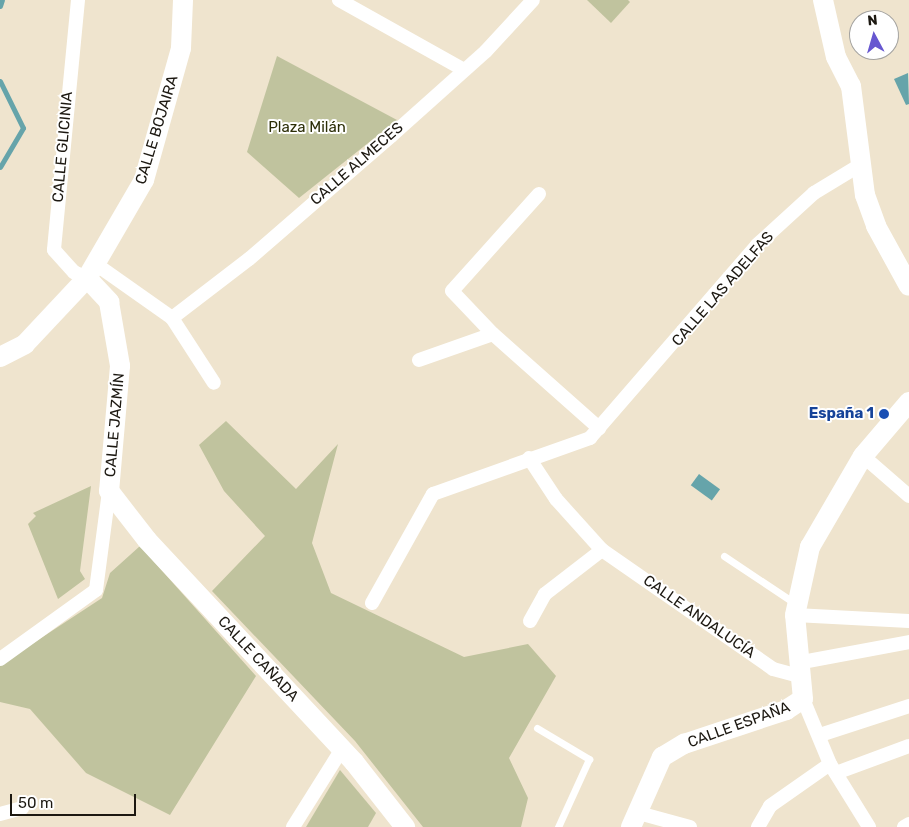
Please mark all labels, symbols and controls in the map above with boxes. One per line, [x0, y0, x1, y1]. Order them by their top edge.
north arrow [849, 10, 899, 60]
text: N [867, 12, 878, 30]
street label: CALLE BOJAIRA [132, 73, 182, 187]
street label: CALLE GLICINIA [49, 91, 77, 203]
park label: Plaza Milán [268, 119, 346, 137]
street label: CALLE ALMECES [307, 119, 407, 209]
street label: CALLE LAS ADELFAS [668, 228, 778, 350]
street label: CALLE JAZMÍN [101, 372, 129, 478]
place label: España 1 [809, 405, 874, 423]
marker: España 1 [878, 408, 890, 420]
street label: CALLE ANDALUCÍA [639, 571, 759, 663]
street label: CALLE CAÑADA [214, 613, 302, 705]
street label: CALLE ESPAÑA [685, 698, 793, 752]
scale bar [12, 784, 139, 816]
text: 50 m [18, 794, 53, 812]

